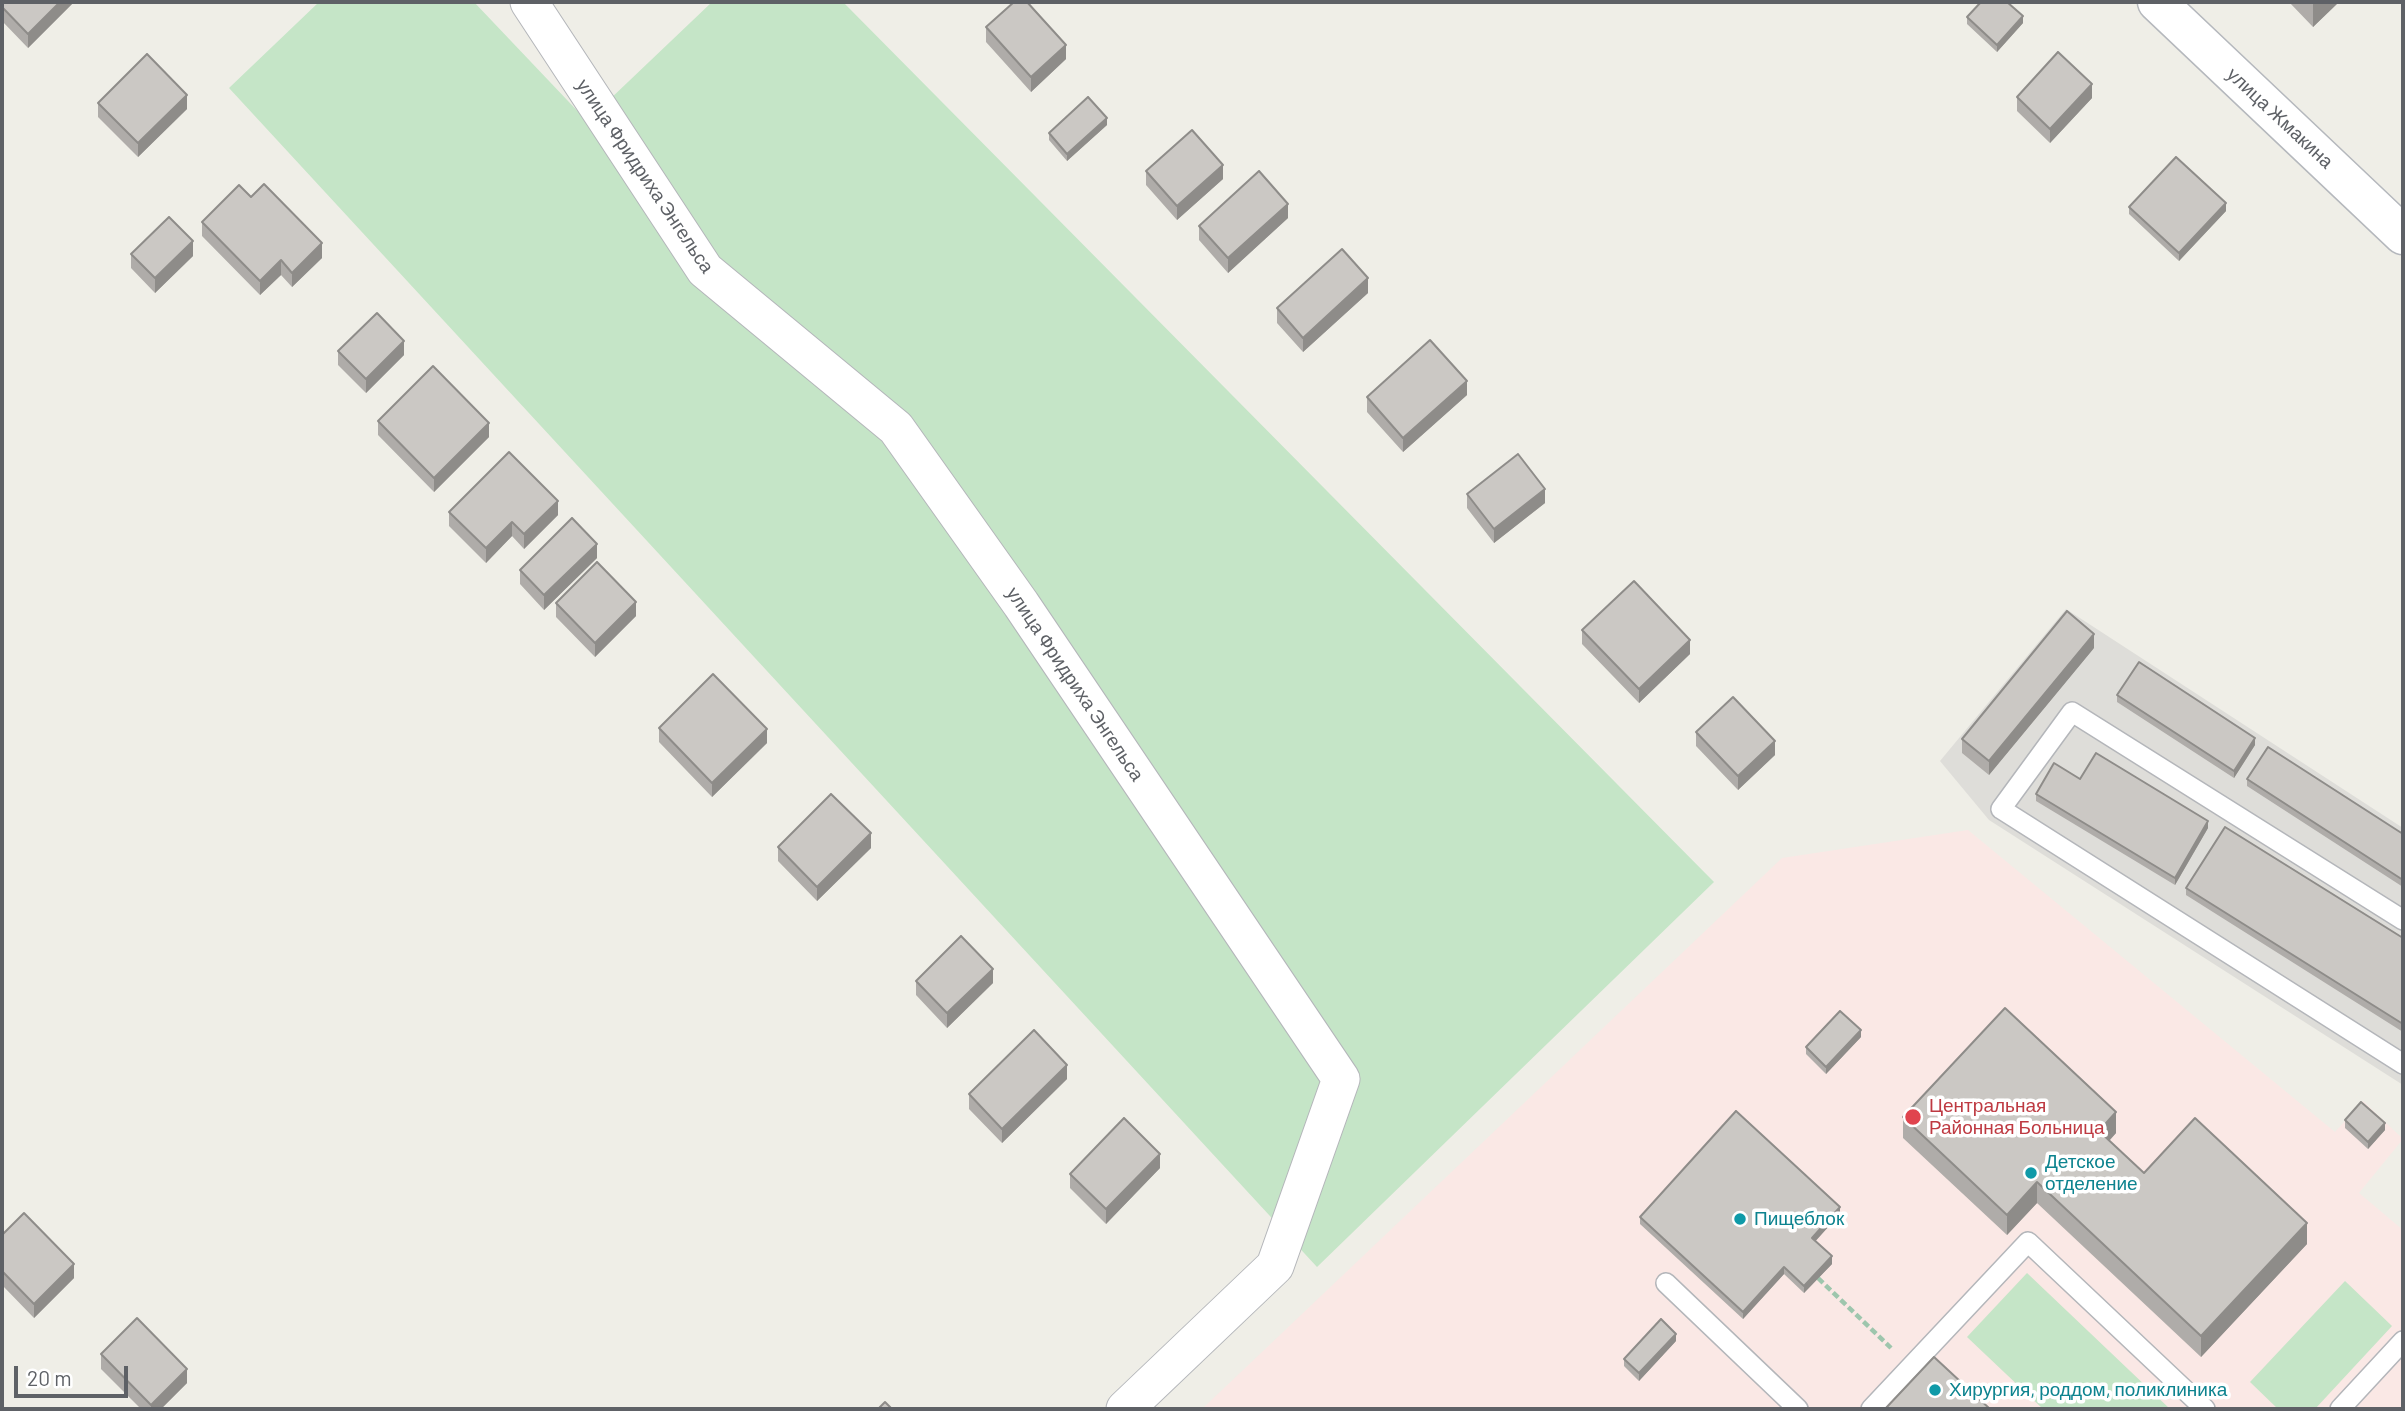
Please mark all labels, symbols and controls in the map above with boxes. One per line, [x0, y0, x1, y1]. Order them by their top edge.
street label: улица Жмакина [2222, 63, 2338, 173]
street label: улица Фридриха Энгельса [571, 75, 719, 277]
street label: улица Фридриха Энгельса [1001, 583, 1149, 785]
place label: Центральная Районная Больница [1929, 1095, 2105, 1139]
marker: Центральная Районная Больница [1903, 1107, 1923, 1127]
place label: Детское отделение [2045, 1151, 2138, 1195]
marker: Детское отделение [2023, 1165, 2039, 1181]
place label: Пищеблок [1754, 1208, 1844, 1230]
marker: Пищеблок [1732, 1211, 1748, 1227]
scale bar [18, 1352, 131, 1396]
text: 20 m [27, 1365, 72, 1390]
place label: Хирургия, роддом, поликлиника [1949, 1379, 2227, 1401]
marker: Хирургия, роддом, поликлиника [1927, 1382, 1943, 1398]

